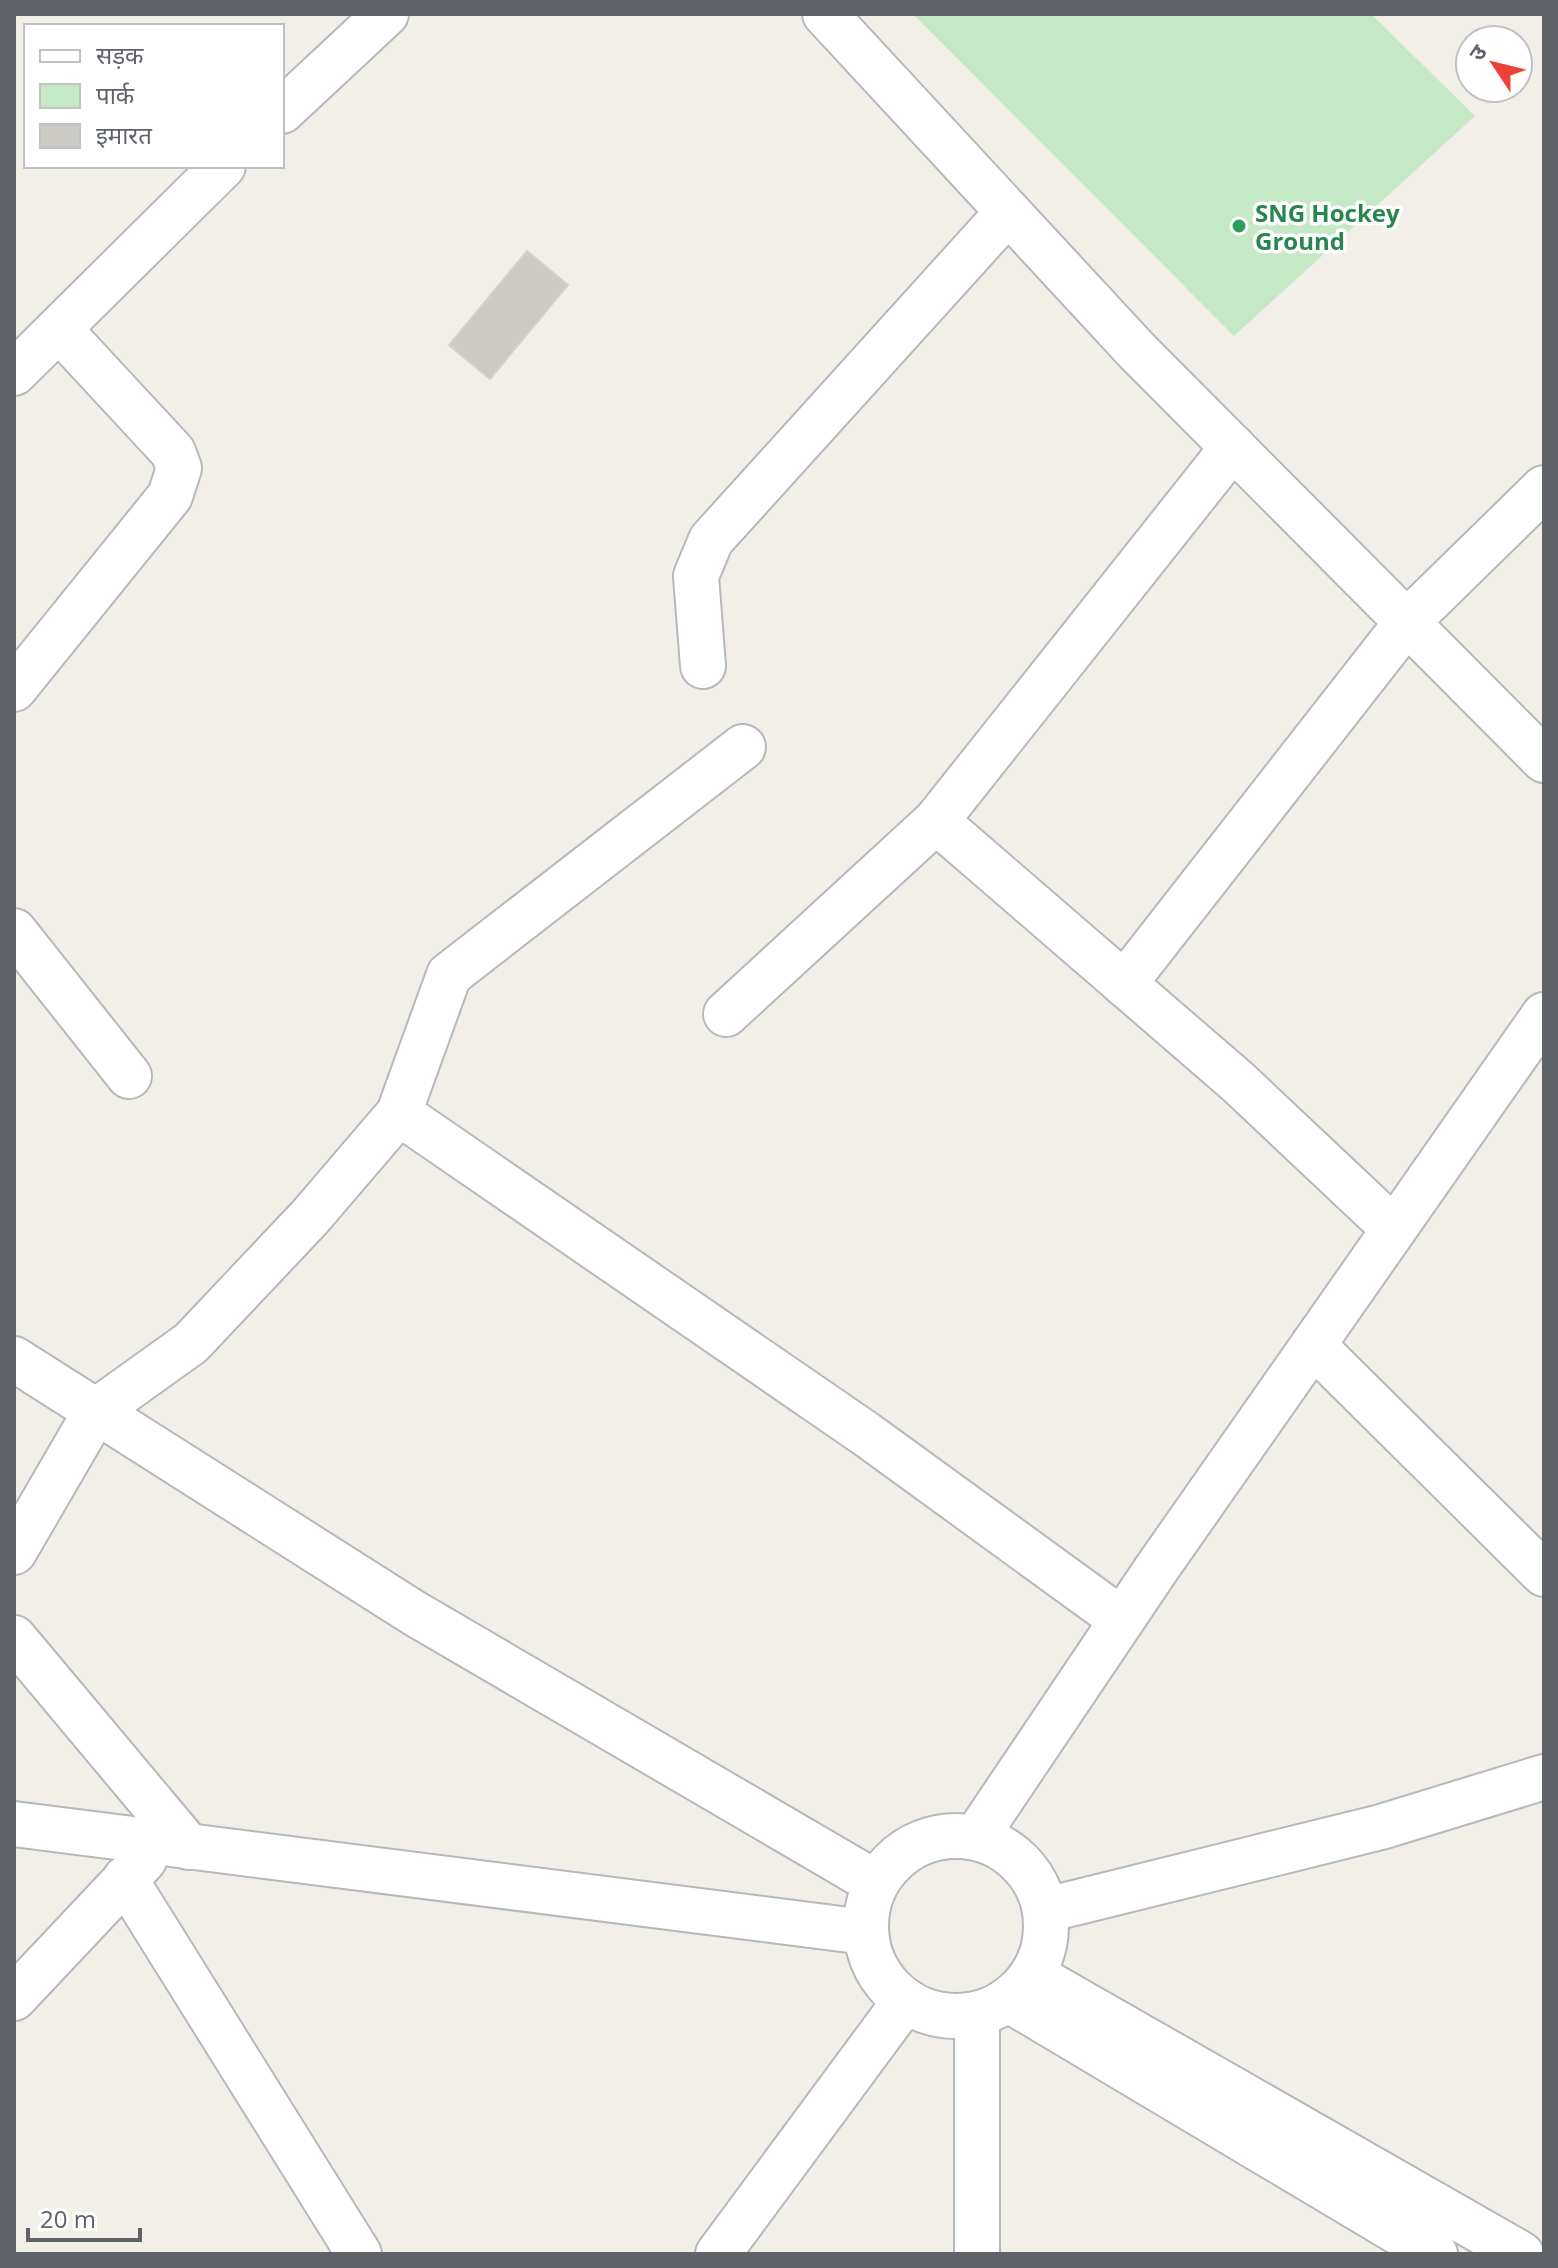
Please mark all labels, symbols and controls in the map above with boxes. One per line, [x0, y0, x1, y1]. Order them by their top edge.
legend [24, 24, 284, 168]
north arrow [1454, 24, 1534, 104]
text: उ [1461, 37, 1493, 66]
text: सड़क [96, 38, 144, 71]
text: पार्क [96, 78, 135, 111]
text: इमारत [96, 118, 153, 151]
place label: SNG Hockey Ground [1255, 196, 1400, 257]
marker: SNG Hockey Ground [1230, 217, 1248, 235]
scale bar [28, 2192, 140, 2242]
text: 20 m [40, 2202, 96, 2235]

